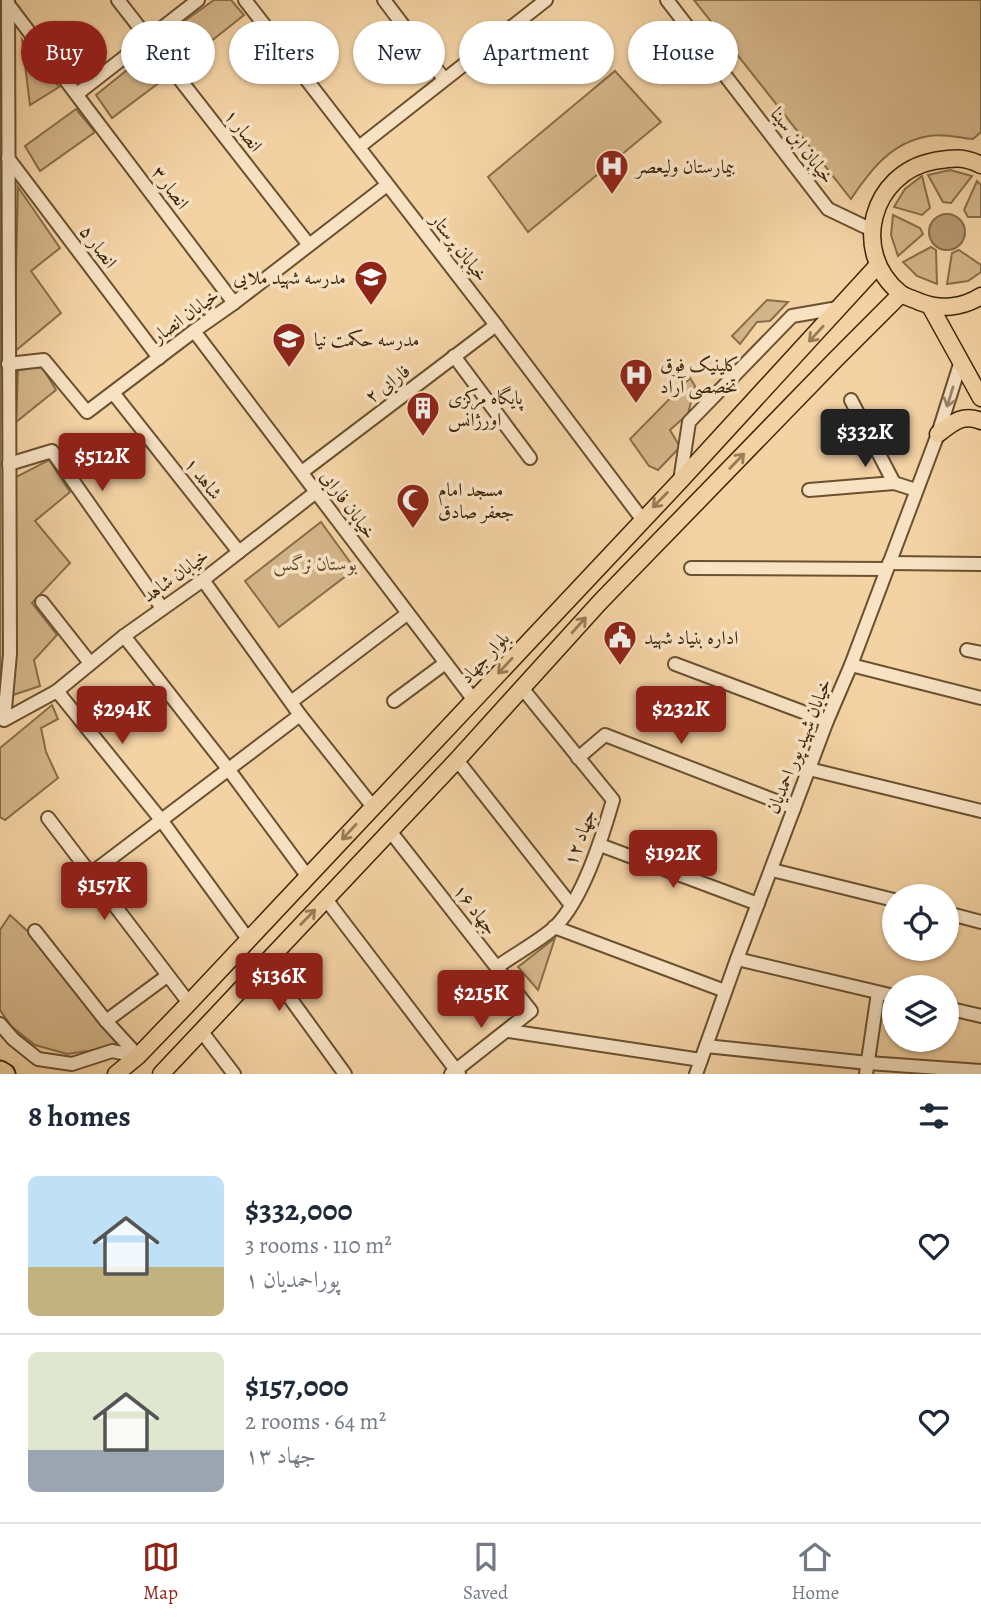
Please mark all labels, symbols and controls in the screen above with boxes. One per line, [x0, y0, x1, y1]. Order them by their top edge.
chip: Buy [21, 21, 107, 84]
chip: Rent [121, 21, 215, 84]
chip: Filters [229, 21, 339, 84]
chip: New [353, 21, 445, 84]
chip: Apartment [459, 21, 614, 84]
chip: House [628, 21, 738, 84]
street label: خیابان ابن سینا [764, 102, 840, 189]
street label: انصار ۱ [218, 104, 268, 158]
hospital icon: بیمارستان ولیعصر [593, 147, 631, 196]
place label: بیمارستان ولیعصر [634, 154, 735, 180]
street label: انصار ۳ [145, 160, 195, 215]
street label: خیابان پرستار [423, 206, 494, 287]
street label: انصار ۵ [73, 219, 123, 274]
school or university icon: مدرسه شهید ملایی [352, 258, 390, 307]
place label: مدرسه شهید ملایی [233, 265, 346, 291]
street label: خیابان انصار [145, 283, 225, 350]
school or university icon: مدرسه حکمت نیا [270, 320, 308, 369]
one-way arrow [808, 325, 824, 343]
place label: مدرسه حکمت نیا [314, 327, 419, 353]
place label: کلینیک فوق تخصصی آراد [660, 352, 739, 400]
hospital icon: کلینیک فوق تخصصی آراد [617, 356, 655, 405]
street label: فارابی ۲ [360, 358, 416, 410]
place label: پایگاه مرکزی اورژانس [448, 385, 524, 433]
one-way arrow [942, 386, 955, 408]
building icon: پایگاه مرکزی اورژانس [404, 389, 442, 438]
pin: $332K [816, 410, 914, 469]
text: $332K [837, 416, 893, 447]
pin: $512K [53, 434, 151, 493]
text: $512K [75, 440, 130, 471]
street label: شاهد ۱ [178, 452, 228, 505]
one-way arrow [728, 452, 745, 469]
street label: خیابان فارابی [313, 465, 382, 545]
place label: مسجد امام جعفر صادق [438, 477, 514, 525]
mosque icon: مسجد امام جعفر صادق [394, 481, 432, 530]
one-way arrow [652, 491, 669, 508]
street label: خیابان شاهد [137, 543, 214, 609]
park label: بوستان نرگس [273, 551, 358, 577]
one-way arrow [571, 617, 588, 634]
public building icon: اداره بنیاد شهید [601, 618, 639, 667]
place label: اداره بنیاد شهید [644, 625, 738, 651]
street label: بلوار جهاد [454, 626, 516, 689]
one-way arrow [496, 657, 513, 674]
street label: خیابان شهید پور احمدیان [760, 675, 838, 818]
pin: $294K [73, 686, 171, 746]
pin: $232K [632, 686, 730, 746]
text: $294K [93, 693, 151, 724]
text: $232K [652, 693, 710, 724]
street label: جهاد ۱۲ [557, 805, 603, 869]
one-way arrow [341, 823, 358, 840]
pin: $192K [624, 830, 722, 890]
text: $192K [645, 837, 701, 868]
pin: $157K [55, 862, 153, 922]
text: $157K [77, 869, 131, 900]
street label: جهاد ۱۶ [447, 878, 504, 941]
map controls [882, 884, 959, 1052]
button: locate [882, 884, 959, 961]
one-way arrow [299, 909, 316, 926]
pin: $136K [230, 954, 328, 1013]
text: $136K [252, 960, 306, 991]
pin: $215K [432, 970, 530, 1030]
button: layers [882, 975, 959, 1052]
text: $215K [454, 977, 509, 1008]
text: 8 homes [28, 1096, 131, 1136]
icon: filters [915, 1097, 953, 1135]
text: $332,000 [245, 1190, 353, 1230]
icon: home [84, 1204, 168, 1288]
icon: heart [915, 1227, 953, 1265]
text: 3 rooms · 110 m² [245, 1230, 392, 1261]
text: پوراحمدیان ۱ [245, 1264, 340, 1295]
text: $157,000 [245, 1366, 349, 1406]
icon: home [84, 1380, 168, 1464]
icon: heart [915, 1403, 953, 1441]
text: 2 rooms · 64 m² [245, 1406, 386, 1437]
text: جهاد ۱۳ [245, 1440, 316, 1471]
tab: Map [142, 1538, 180, 1606]
tab: Saved [463, 1538, 508, 1606]
tab: Home [792, 1538, 839, 1606]

